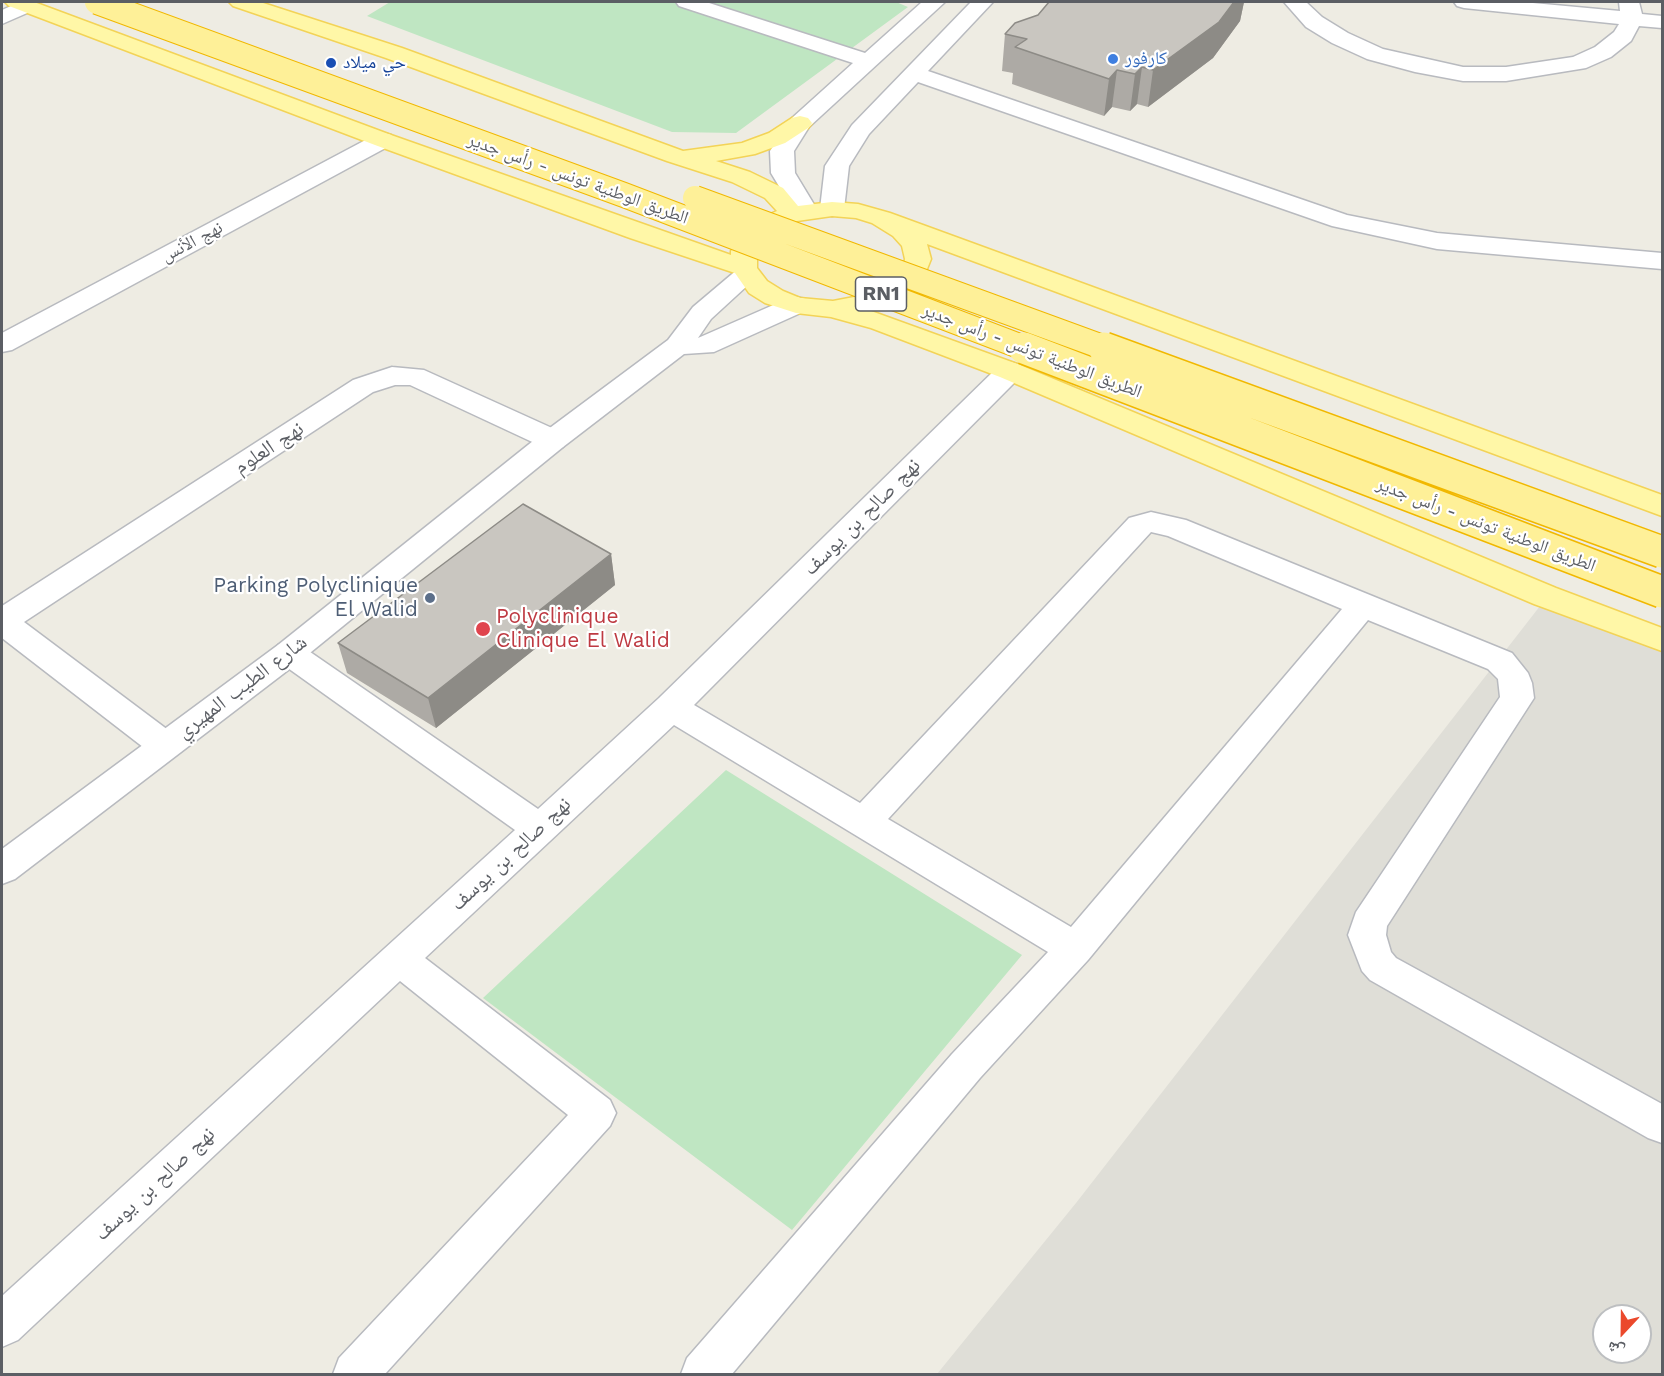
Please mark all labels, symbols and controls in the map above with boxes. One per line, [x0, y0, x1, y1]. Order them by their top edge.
place label: كارفور [1125, 48, 1167, 70]
place label: حي ميلاد [343, 52, 406, 74]
marker: كارفور [1106, 52, 1120, 66]
marker: حي ميلاد [324, 56, 338, 70]
street label: الطريق الوطنية تونس - رأس جدير [465, 129, 691, 229]
street label: نهج الأنس [157, 217, 227, 267]
road number: RN1 [856, 277, 906, 311]
street label: الطريق الوطنية تونس - رأس جدير [919, 299, 1145, 403]
street label: نهج العلوم [229, 416, 309, 480]
street label: نهج صالح بن يوسف [798, 453, 926, 581]
street label: الطريق الوطنية تونس - رأس جدير [1373, 473, 1599, 577]
place label: Parking Polyclinique El Walid [213, 573, 418, 623]
marker: Parking Polyclinique El Walid [423, 591, 437, 605]
place label: Polyclinique Clinique El Walid [496, 604, 670, 654]
marker: Polyclinique Clinique El Walid [474, 620, 492, 638]
street label: شارع الطيب المهيري [172, 630, 312, 744]
street label: نهج صالح بن يوسف [446, 792, 576, 916]
street label: نهج صالح بن يوسف [90, 1122, 220, 1246]
north arrow [1592, 1304, 1652, 1364]
text: ش [1604, 1337, 1627, 1361]

